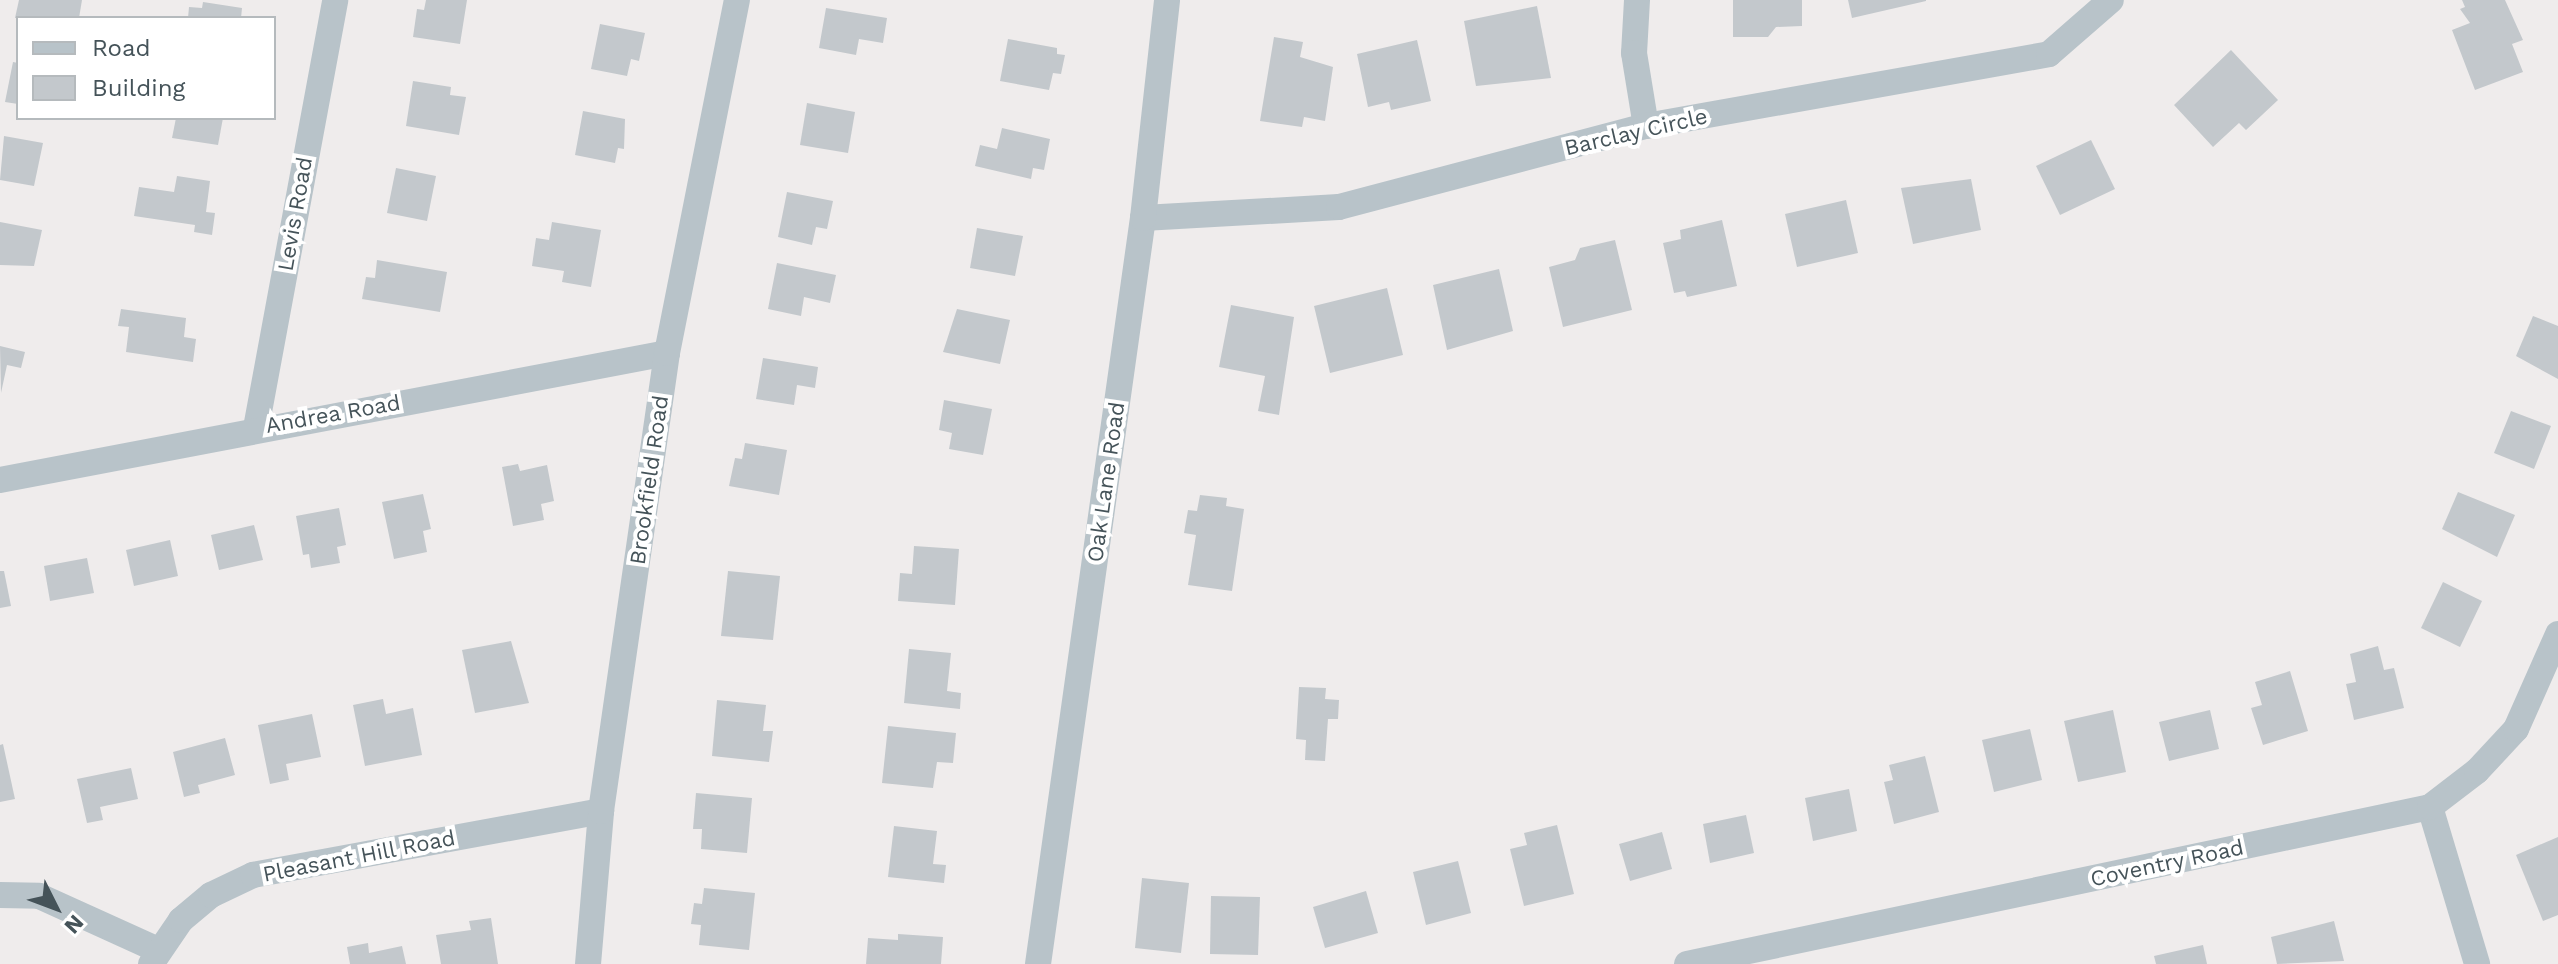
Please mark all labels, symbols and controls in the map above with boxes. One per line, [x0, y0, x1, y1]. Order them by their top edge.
legend [16, 16, 276, 120]
text: Road [92, 34, 151, 62]
text: Building [92, 74, 185, 102]
street label: Barclay Circle [1562, 103, 1710, 161]
street label: Levis Road [272, 155, 318, 273]
street label: Andrea Road [263, 389, 403, 439]
street label: Brookfield Road [624, 394, 674, 566]
street label: Oak Lane Road [1082, 400, 1130, 564]
street label: Pleasant Hill Road [260, 824, 458, 888]
street label: Coventry Road [2088, 834, 2246, 892]
north arrow [16, 868, 96, 948]
text: N [59, 910, 89, 939]

